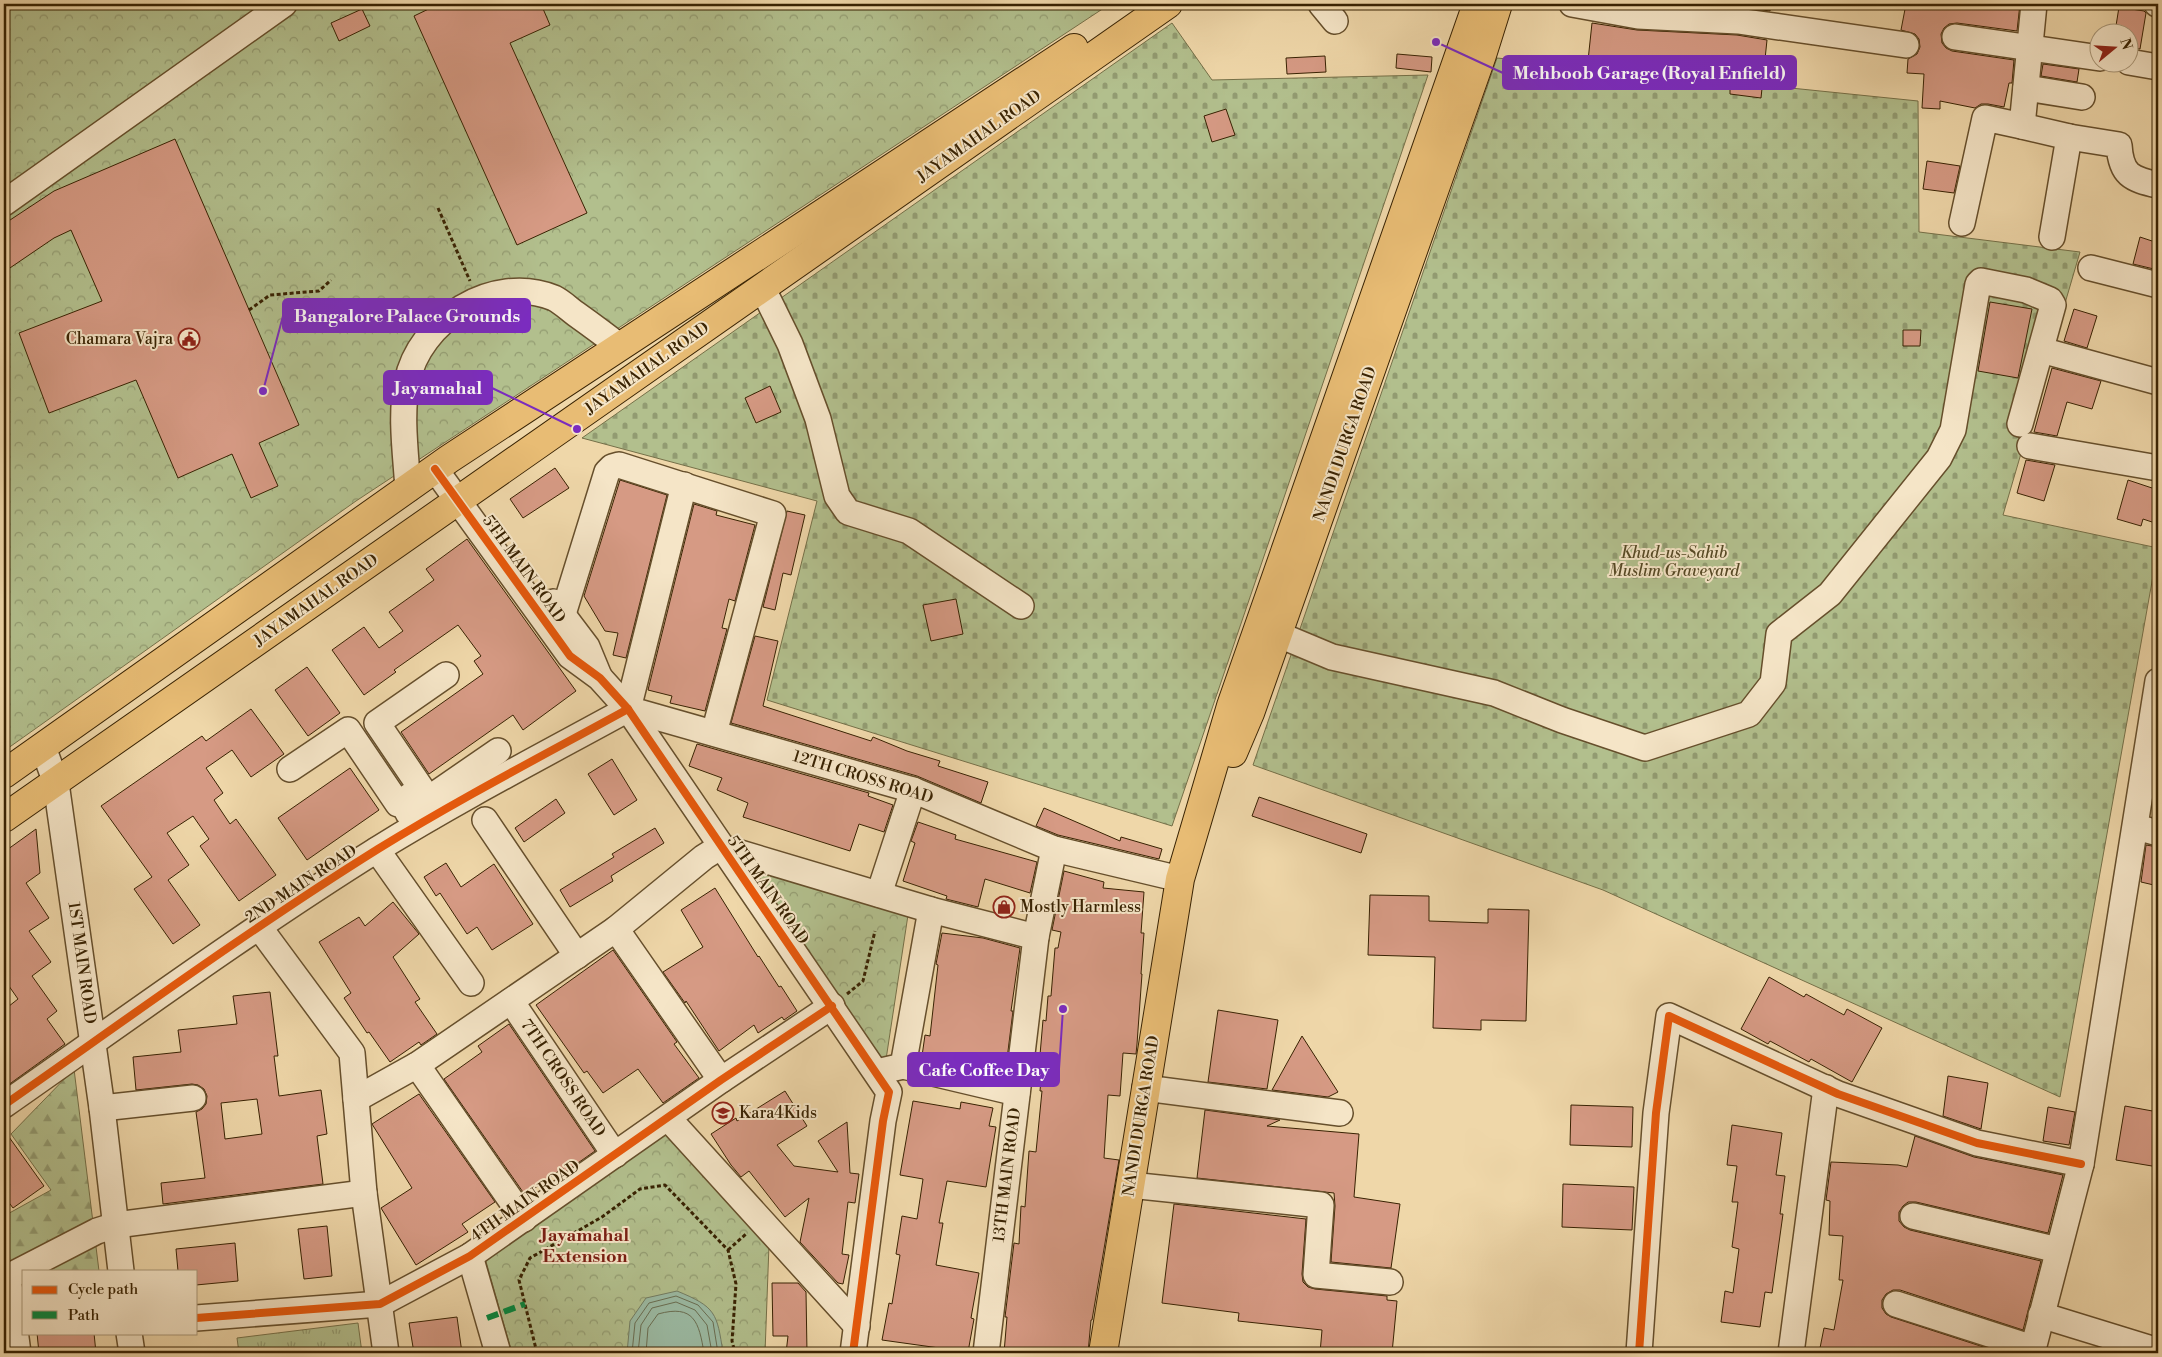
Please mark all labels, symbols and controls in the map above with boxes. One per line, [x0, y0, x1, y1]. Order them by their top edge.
north arrow [2090, 22, 2140, 72]
text: N [2115, 36, 2136, 52]
callout: Mehboob Garage (Royal Enfield) [1503, 56, 1796, 89]
text: Mehboob Garage (Royal Enfield) [1512, 62, 1786, 85]
street label: JAYAMAHAL ROAD [912, 86, 1045, 187]
callout: Bangalore Palace Grounds [283, 299, 530, 332]
text: Bangalore Palace Grounds [294, 305, 521, 328]
street label: JAYAMAHAL ROAD [580, 318, 713, 419]
public building icon: Chamara Vajra [177, 327, 201, 351]
place label: Chamara Vajra [66, 329, 174, 349]
street label: NANDI DURGA ROAD [1309, 364, 1381, 524]
callout: Jayamahal [384, 371, 492, 404]
text: Jayamahal [391, 377, 482, 400]
street label: 5TH MAIN ROAD [478, 511, 570, 627]
park label: Khud-us-Sahib Muslim Graveyard [1609, 543, 1740, 581]
street label: JAYAMAHAL ROAD [249, 550, 382, 651]
street label: 12TH CROSS ROAD [790, 746, 936, 808]
street label: 5TH MAIN ROAD [723, 832, 813, 948]
street label: 2ND MAIN ROAD [241, 840, 361, 928]
shop icon: Mostly Harmless [992, 895, 1016, 919]
place label: Mostly Harmless [1020, 897, 1141, 917]
street label: 1ST MAIN ROAD [64, 901, 100, 1025]
street label: 7TH CROSS ROAD [516, 1015, 610, 1141]
street label: NANDI DURGA ROAD [1118, 1034, 1164, 1198]
callout: Cafe Coffee Day [908, 1053, 1059, 1086]
text: Cafe Coffee Day [918, 1059, 1051, 1082]
school or university icon: Kara4Kids [711, 1101, 735, 1125]
place label: Kara4Kids [739, 1103, 817, 1123]
street label: 13TH MAIN ROAD [989, 1107, 1025, 1243]
street label: 4TH MAIN ROAD [466, 1156, 584, 1246]
district label: Jayamahal Extension [538, 1224, 629, 1268]
legend [22, 1270, 198, 1334]
text: Cycle path [68, 1280, 138, 1299]
text: Path [68, 1306, 100, 1325]

